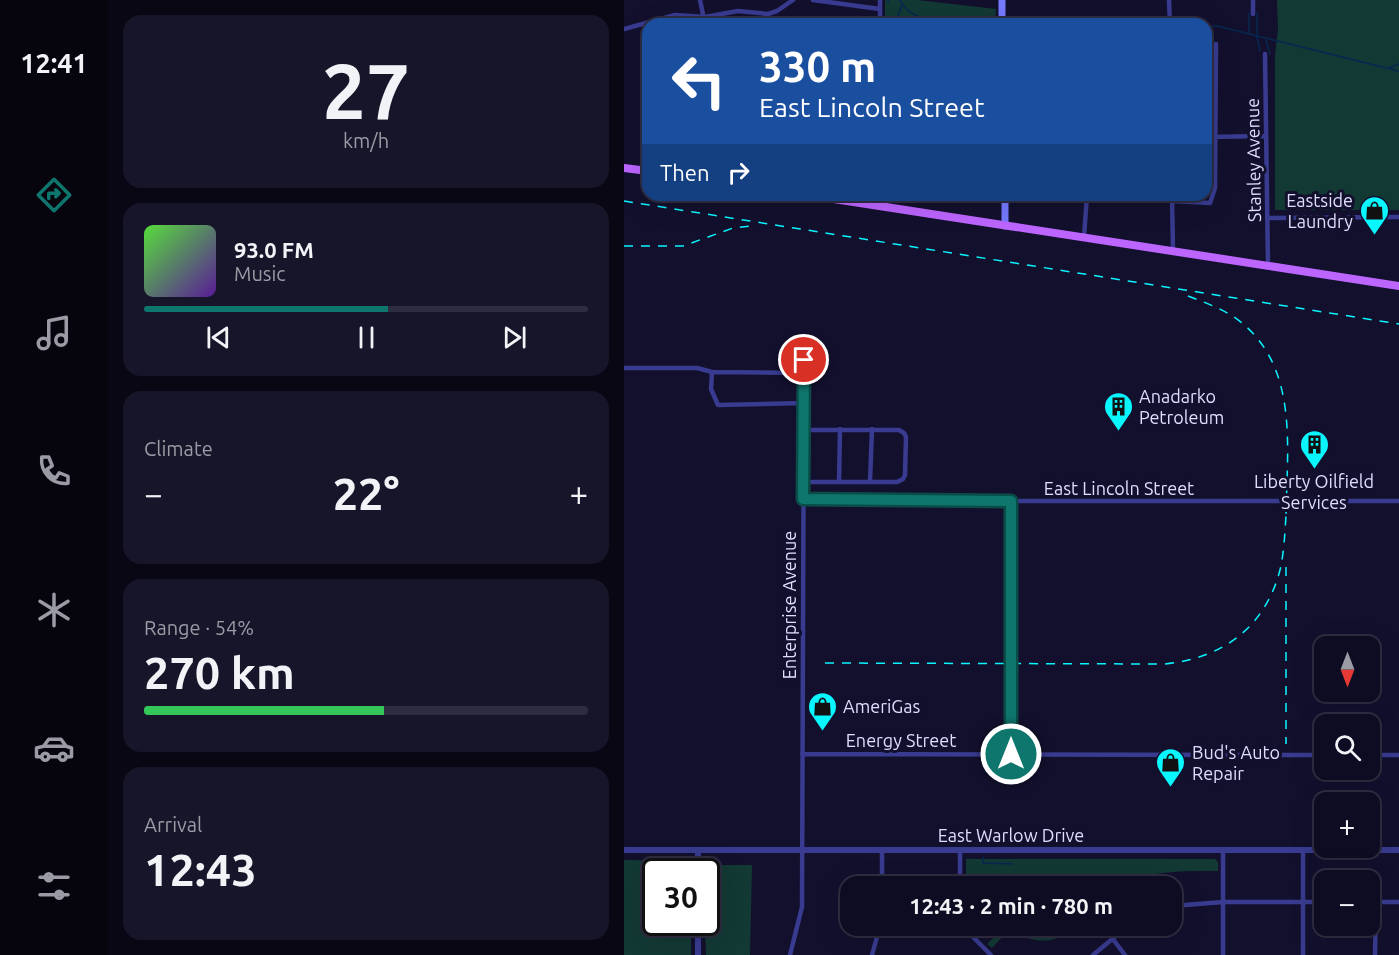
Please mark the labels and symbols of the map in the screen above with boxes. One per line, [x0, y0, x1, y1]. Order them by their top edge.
street label: Stanley Avenue [1242, 98, 1264, 222]
place label: Eastside Laundry [1286, 190, 1353, 231]
shop icon: Eastside Laundry [1358, 194, 1390, 236]
pin [778, 334, 829, 385]
place label: Anadarko Petroleum [1139, 386, 1224, 427]
building icon: Anadarko Petroleum [1102, 390, 1134, 432]
building icon: Liberty Oilfield Services [1298, 428, 1330, 470]
place label: Liberty Oilfield Services [1254, 471, 1374, 512]
street label: East Lincoln Street [1044, 478, 1194, 498]
street label: Enterprise Avenue [779, 531, 799, 679]
north arrow [1314, 636, 1380, 702]
shop icon: AmeriGas [806, 690, 838, 732]
place label: AmeriGas [843, 696, 921, 716]
position arrow [979, 722, 1043, 786]
street label: Energy Street [846, 730, 956, 750]
place label: Bud's Auto Repair [1192, 742, 1280, 783]
shop icon: Bud's Auto Repair [1155, 746, 1187, 788]
street label: East Warlow Drive [938, 825, 1084, 845]
speed limit sign: 30 [642, 858, 720, 936]

